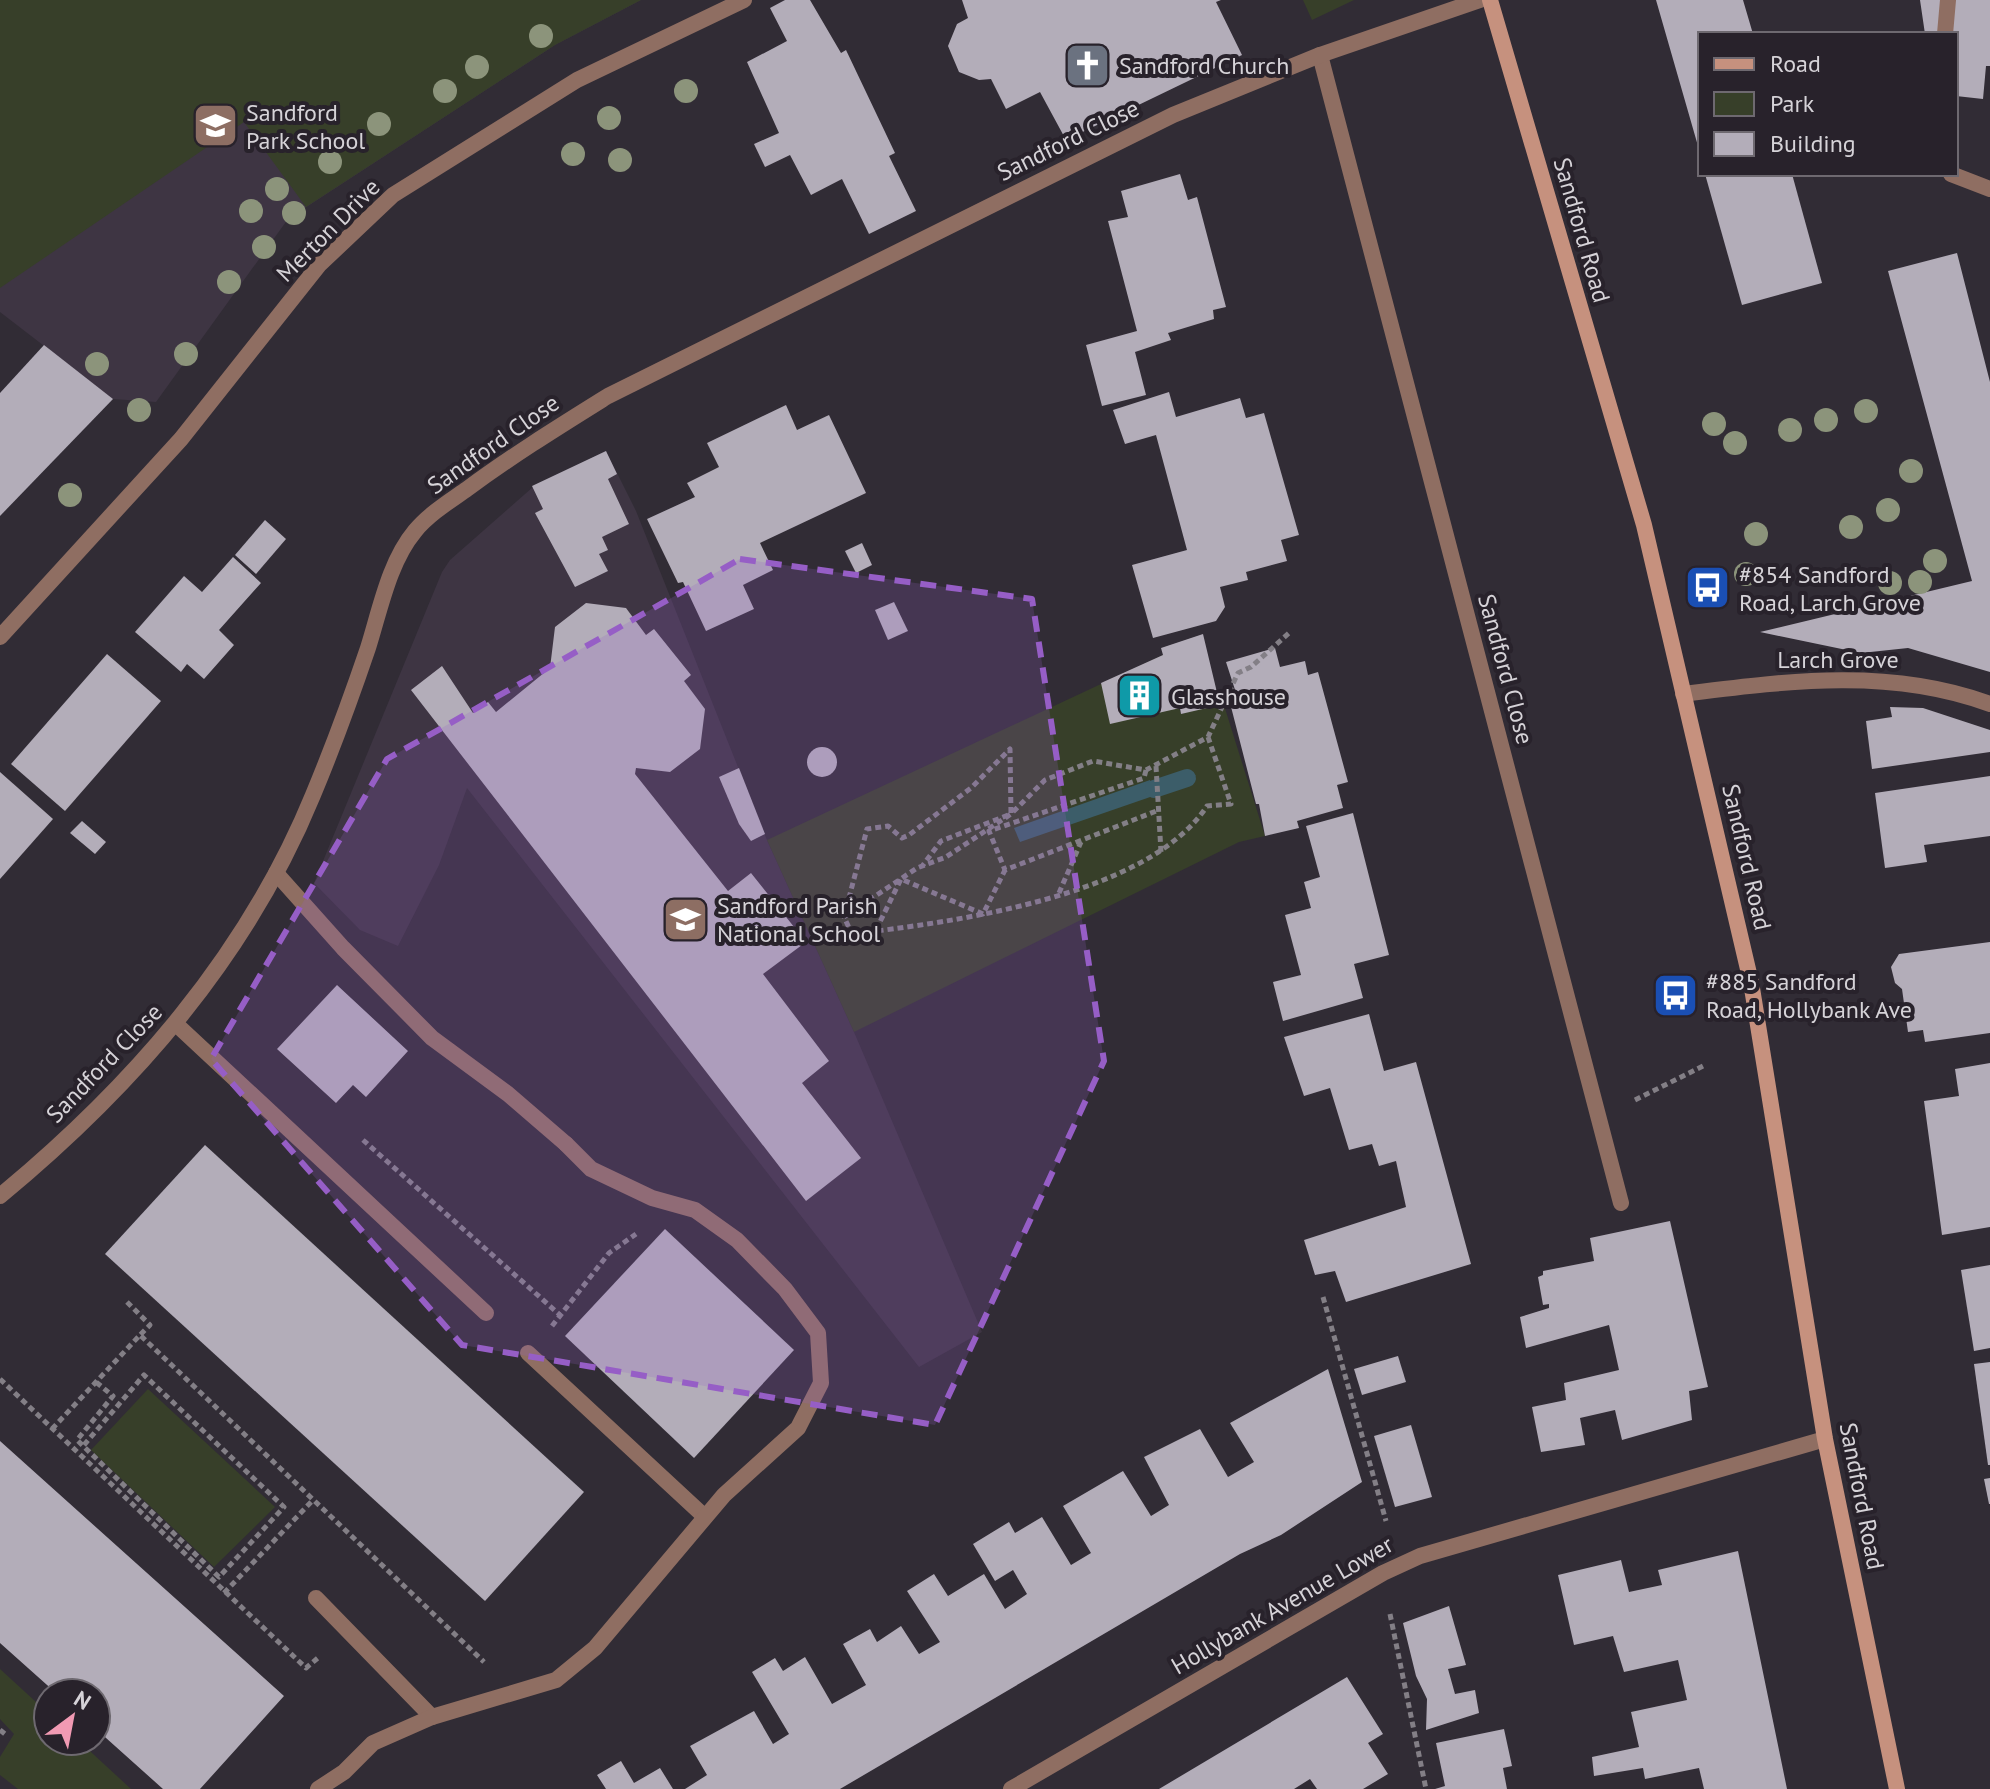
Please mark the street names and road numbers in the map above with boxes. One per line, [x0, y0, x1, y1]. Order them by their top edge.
street label: Sandford Close [992, 92, 1144, 188]
street label: Sandford Road [1547, 154, 1617, 306]
street label: Merton Drive [270, 172, 386, 288]
street label: Sandford Close [421, 387, 565, 501]
street label: Sandford Close [1471, 590, 1541, 748]
street label: Larch Grove [1777, 644, 1899, 675]
street label: Sandford Road [1715, 781, 1779, 933]
street label: Sandford Close [39, 997, 169, 1129]
street label: Sandford Road [1833, 1420, 1891, 1572]
street label: Hollybank Avenue Lower [1165, 1529, 1399, 1681]

